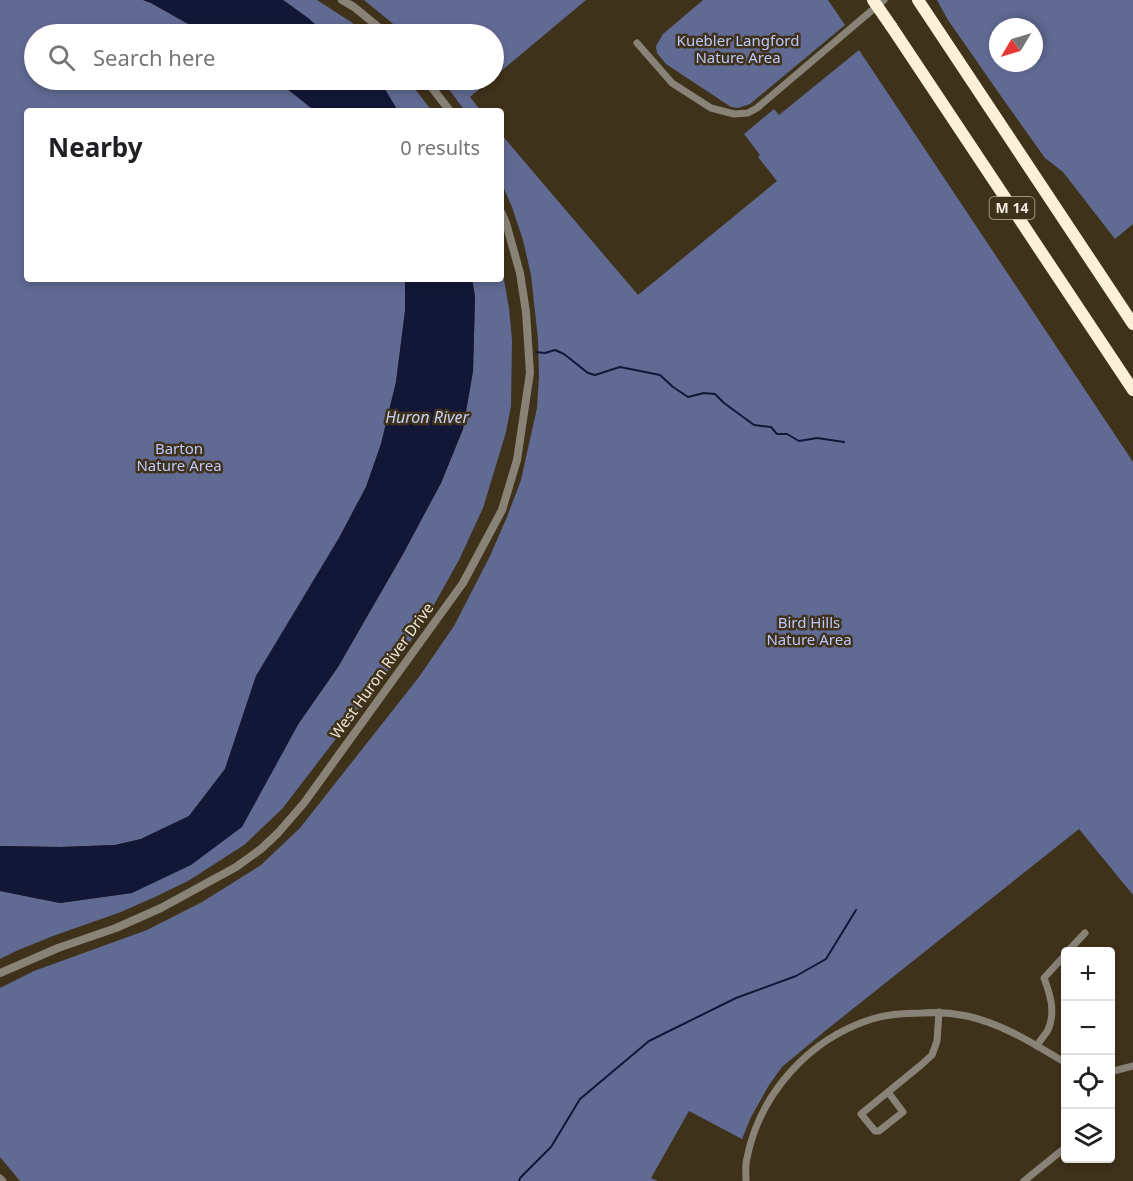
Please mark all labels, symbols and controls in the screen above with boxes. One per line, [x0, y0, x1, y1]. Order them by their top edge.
north arrow [989, 18, 1043, 72]
search box [24, 24, 504, 90]
park label: Kuebler Langford Nature Area [677, 30, 799, 67]
icon: search [45, 41, 78, 74]
text: Search here [93, 42, 215, 72]
text: Nearby [48, 129, 143, 165]
text: 0 results [400, 134, 480, 161]
road number: M 14 [990, 197, 1034, 219]
water label: Huron River [385, 406, 470, 428]
park label: Barton Nature Area [136, 438, 222, 475]
street label: West Huron River Drive [325, 598, 437, 742]
park label: Bird Hills Nature Area [766, 612, 852, 649]
map controls [1061, 947, 1115, 1163]
button: + [1061, 947, 1115, 1001]
button: − [1061, 1001, 1115, 1055]
button: locate [1061, 1055, 1115, 1109]
button: layers [1061, 1109, 1115, 1163]

